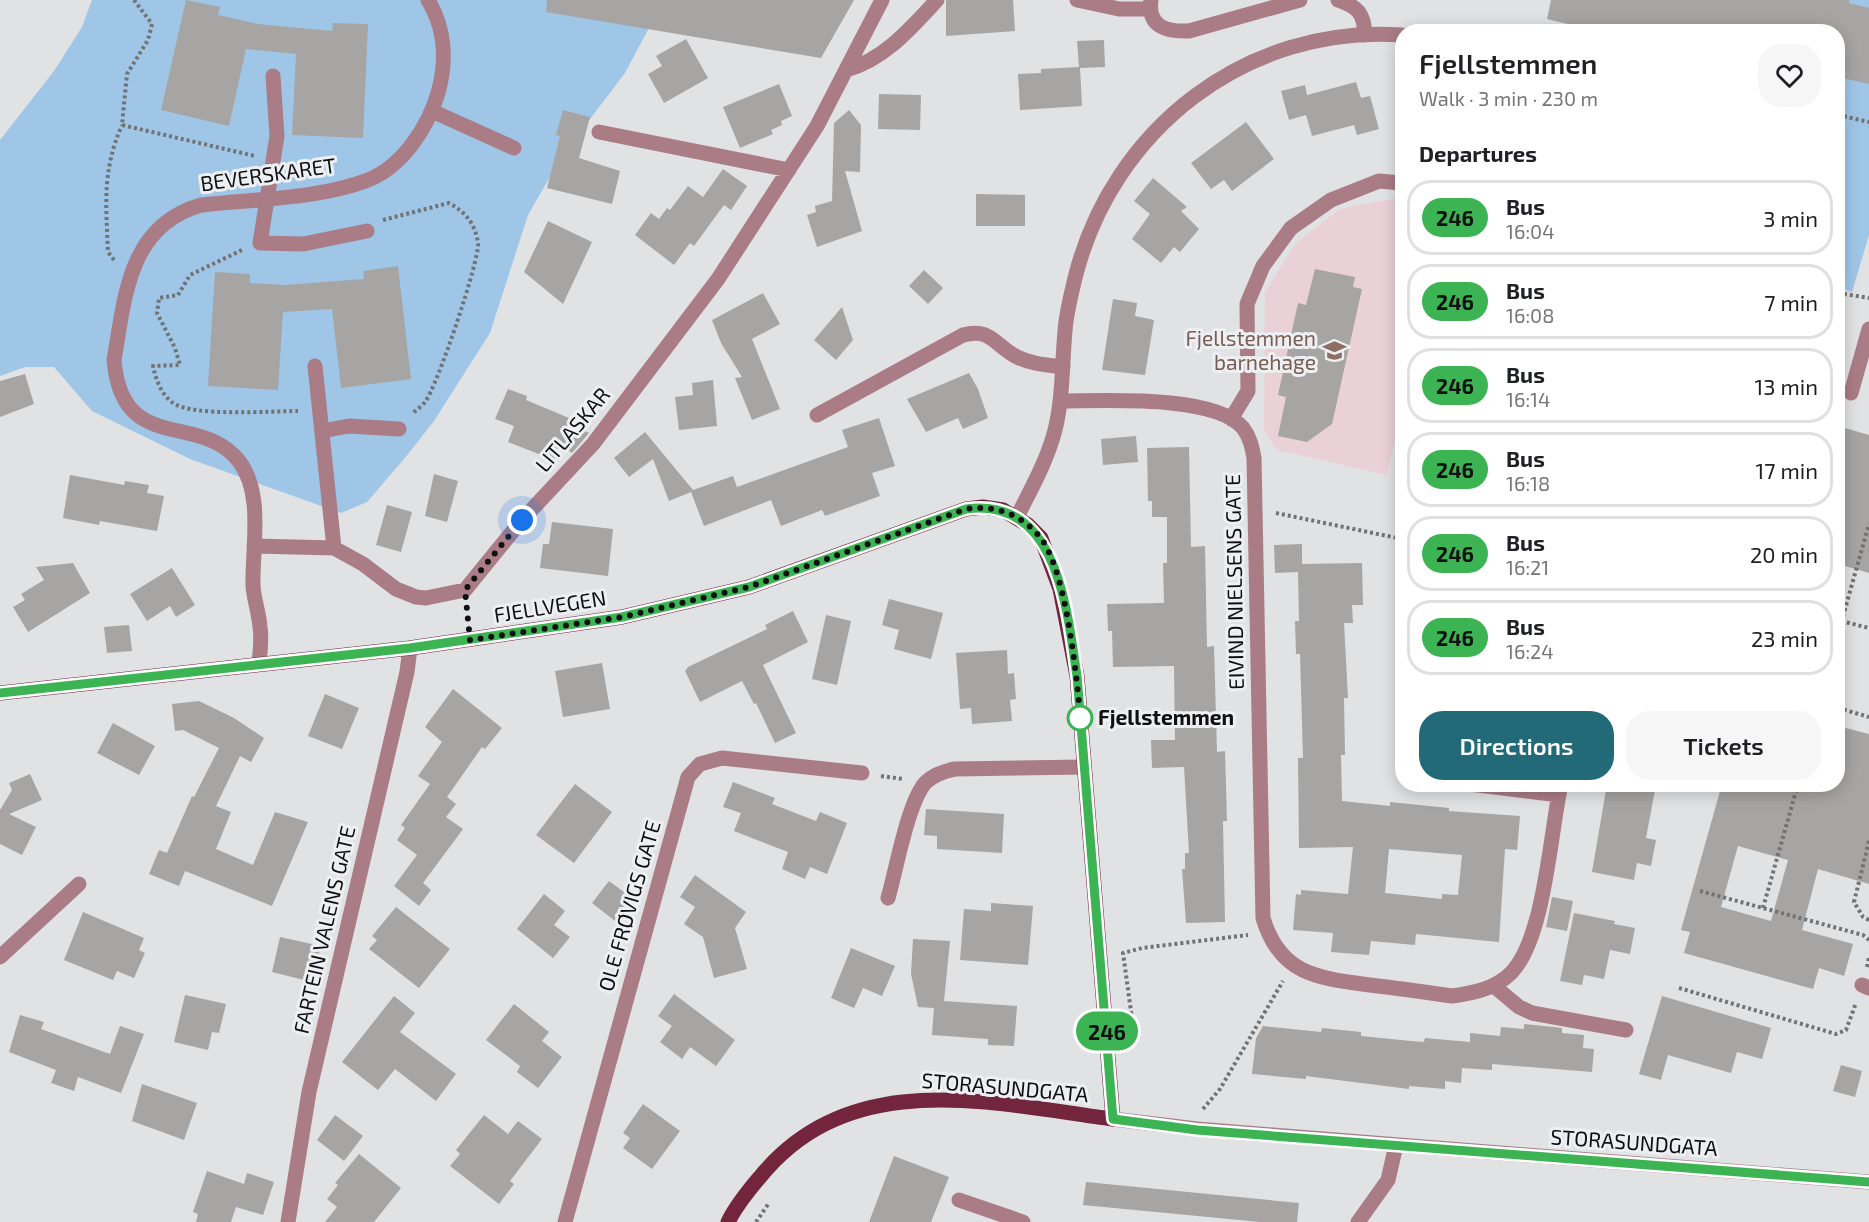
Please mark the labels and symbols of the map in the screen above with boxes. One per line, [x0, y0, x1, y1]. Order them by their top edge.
street label: BEVERSKARET [198, 152, 337, 195]
place label: Fjellstemmen barnehage [1185, 325, 1316, 374]
school or university icon: Fjellstemmen barnehage [1321, 338, 1347, 364]
street label: LITLASKAR [529, 382, 614, 476]
street label: EIVIND NIELSENS GATE [1219, 474, 1248, 690]
your location [507, 505, 537, 535]
street label: FJELLVEGEN [492, 584, 608, 627]
place label: Fjellstemmen [1098, 704, 1234, 729]
marker: Fjellstemmen [1067, 705, 1093, 731]
street label: OLE FRØVIGS GATE [592, 817, 665, 994]
street label: FARTEIN VALENS GATE [287, 823, 360, 1036]
line badge: 246 [1072, 1012, 1142, 1050]
street label: STORASUNDGATA [921, 1067, 1090, 1106]
street label: STORASUNDGATA [1550, 1123, 1718, 1160]

